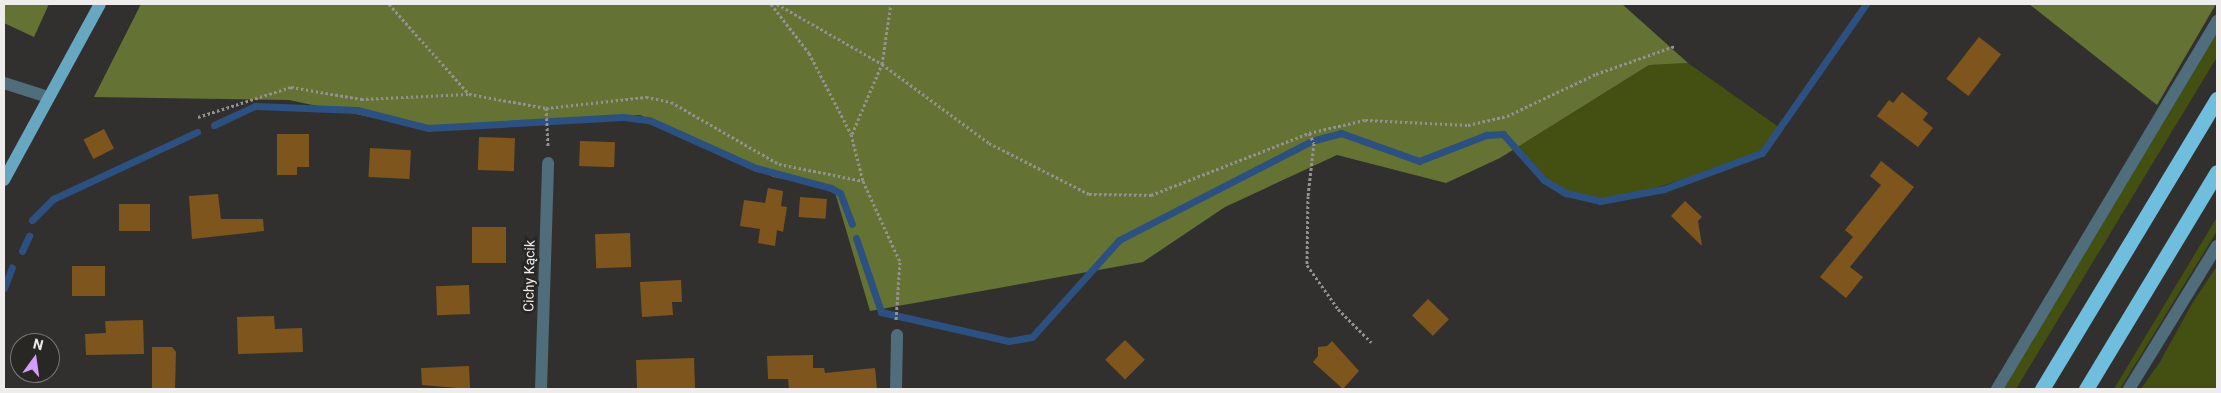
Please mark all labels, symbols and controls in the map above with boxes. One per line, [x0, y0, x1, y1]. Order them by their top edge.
street label: Cichy Kącik [520, 240, 538, 312]
north arrow [10, 333, 60, 383]
text: N [32, 335, 45, 353]

